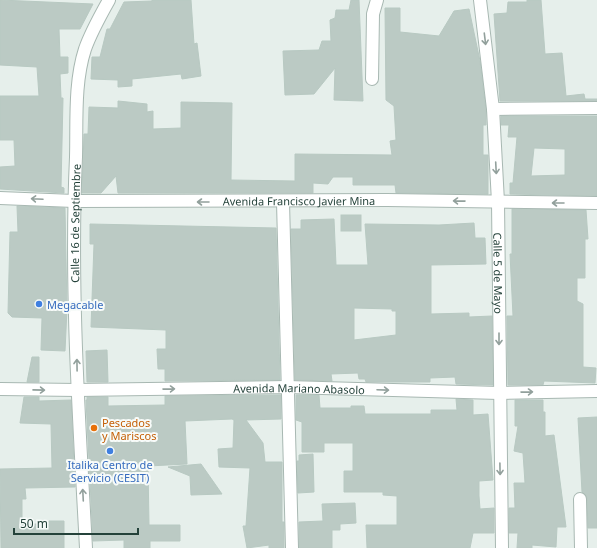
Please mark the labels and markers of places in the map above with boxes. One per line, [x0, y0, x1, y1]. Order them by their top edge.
place label: Megacable [47, 297, 103, 312]
marker: Megacable [34, 299, 44, 309]
place label: Pescados y Mariscos [102, 415, 156, 443]
marker: Pescados y Mariscos [89, 423, 99, 433]
marker: Italika Centro de Servicio (CESIT) [105, 446, 115, 456]
place label: Italika Centro de Servicio (CESIT) [67, 457, 153, 485]

